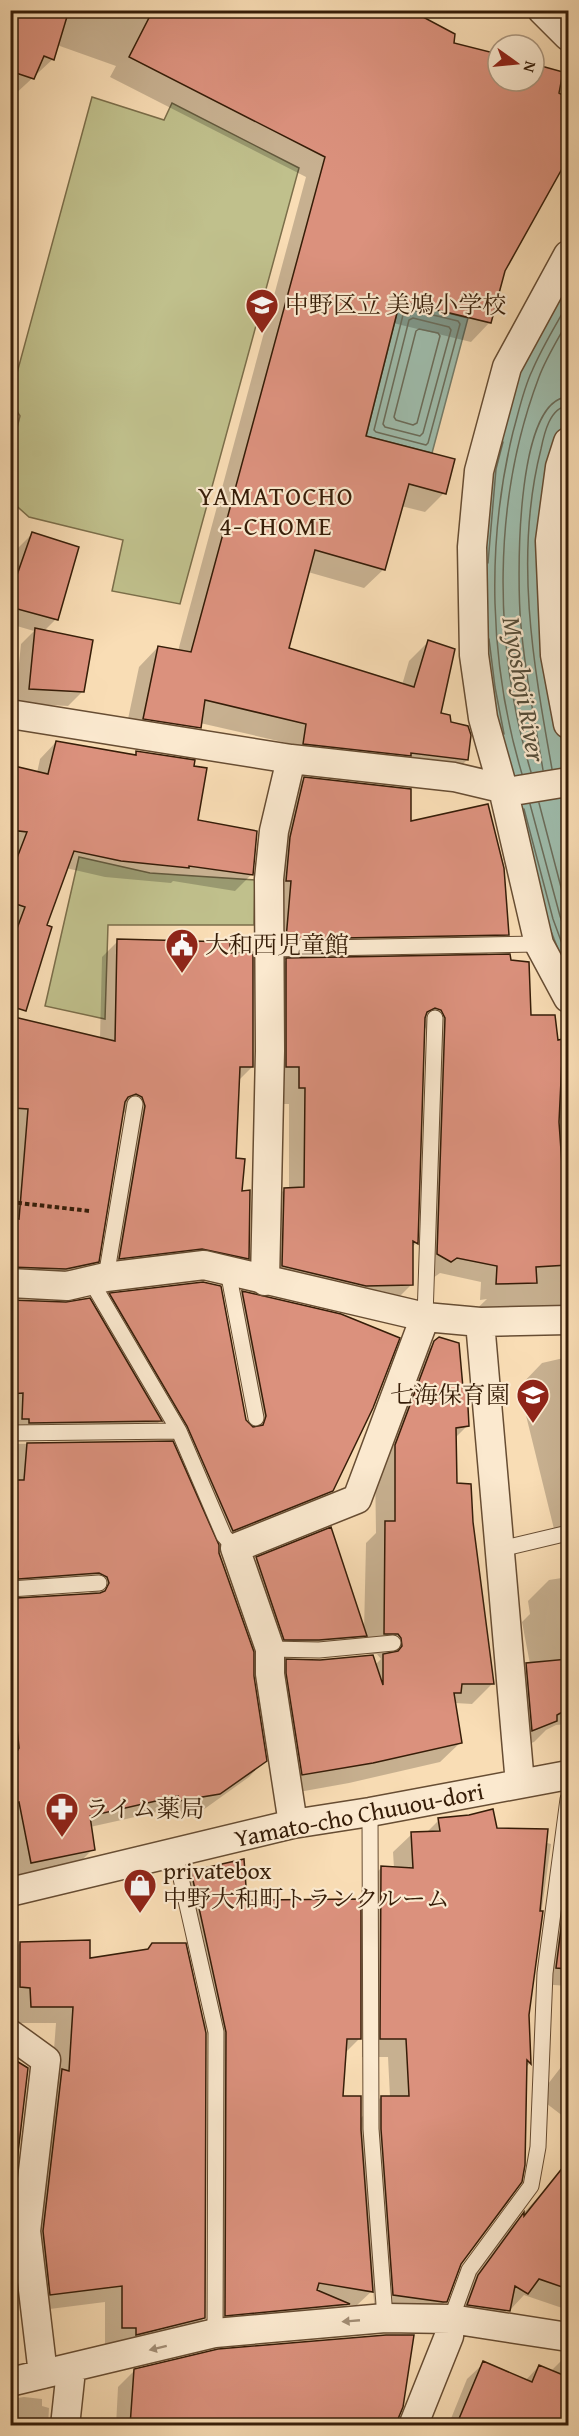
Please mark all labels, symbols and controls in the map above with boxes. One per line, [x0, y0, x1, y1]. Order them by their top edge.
north arrow [486, 33, 546, 93]
text: N [517, 59, 543, 75]
school or university icon: 中野区立 美鳩小学校 [244, 287, 280, 334]
place label: 中野区立 美鳩小学校 [285, 287, 506, 322]
district label: YAMATOCHO 4-CHOME [198, 476, 354, 545]
water label: Myoshoji River [493, 613, 557, 766]
public building icon: 大和西児童館 [164, 927, 200, 974]
place label: 大和西児童館 [205, 927, 349, 962]
place label: 七海保育園 [390, 1377, 510, 1412]
school or university icon: 七海保育園 [515, 1377, 551, 1424]
street label: Yamato-cho Chuuou-dori [231, 1773, 487, 1856]
pharmacy icon: ライム薬局 [44, 1791, 80, 1838]
place label: ライム薬局 [85, 1791, 204, 1826]
place label: privatebox 中野大和町トランクルーム [163, 1853, 450, 1916]
shop icon: privatebox 中野大和町トランクルーム [122, 1867, 158, 1914]
one-way arrow [341, 2316, 360, 2326]
one-way arrow [149, 2343, 167, 2353]

